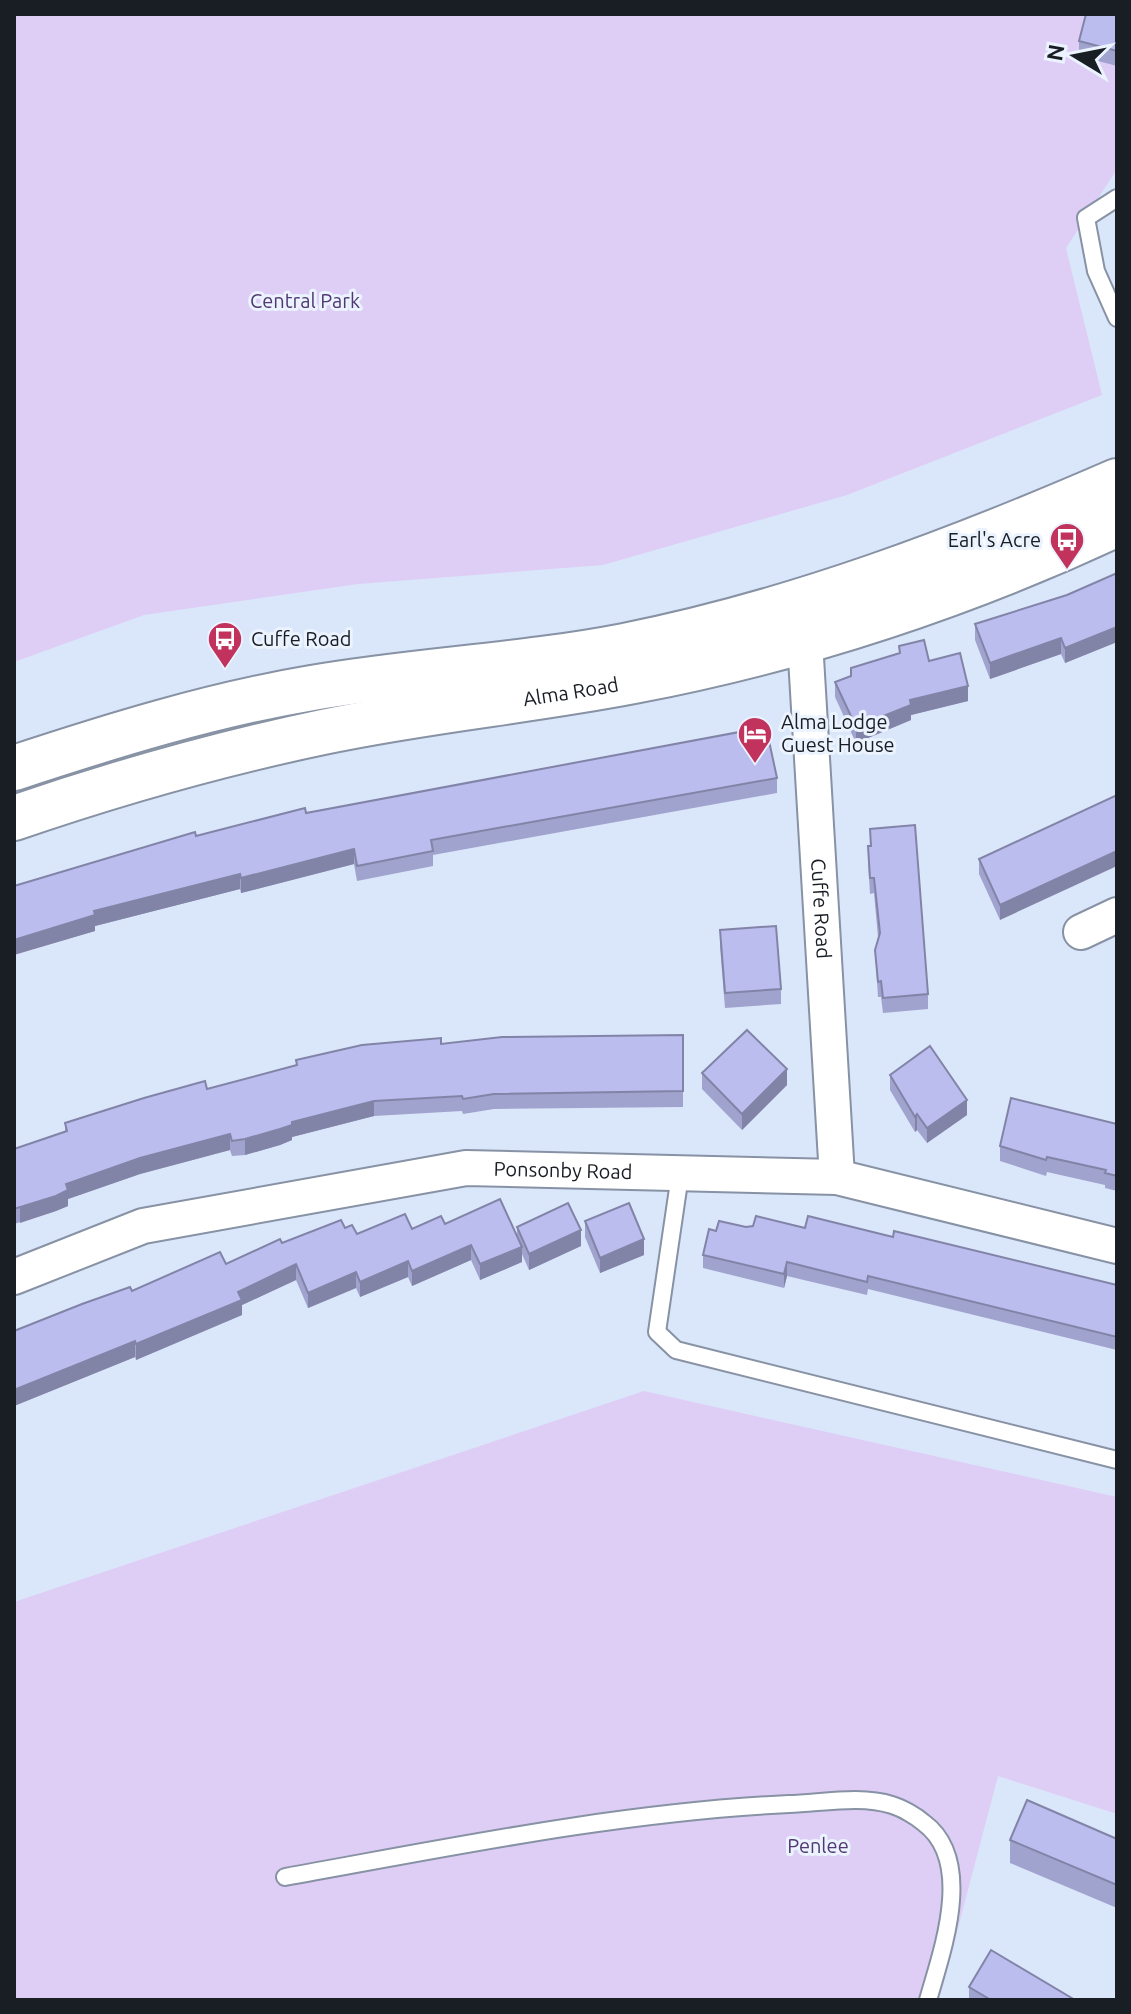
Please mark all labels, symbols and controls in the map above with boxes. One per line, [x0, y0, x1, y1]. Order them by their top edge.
north arrow [1035, 16, 1115, 96]
text: N [1041, 42, 1069, 63]
park label: Central Park [250, 289, 360, 312]
bus stop icon: Earl's Acre [1048, 521, 1086, 571]
place label: Earl's Acre [948, 528, 1041, 551]
bus stop icon: Cuffe Road [206, 620, 244, 670]
place label: Cuffe Road [251, 627, 351, 650]
street label: Alma Road [521, 672, 620, 710]
place label: Alma Lodge Guest House [781, 710, 895, 756]
hotel icon: Alma Lodge Guest House [736, 715, 774, 765]
street label: Cuffe Road [807, 858, 836, 959]
street label: Ponsonby Road [493, 1157, 633, 1183]
park label: Penlee [787, 1834, 849, 1857]

